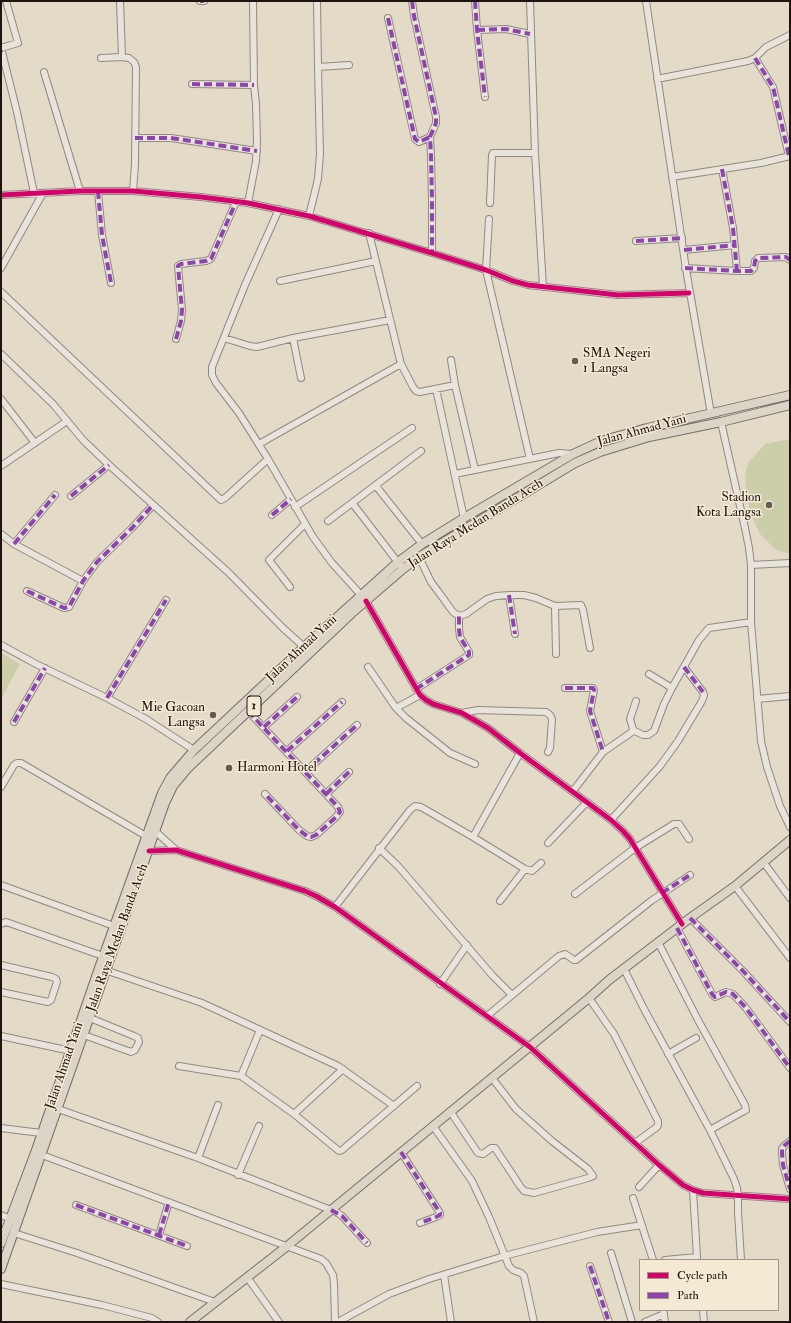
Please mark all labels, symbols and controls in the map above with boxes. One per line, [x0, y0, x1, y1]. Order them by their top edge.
place label: SMA Negeri 1 Langsa [583, 346, 651, 377]
marker: SMA Negeri 1 Langsa [570, 356, 580, 366]
street label: Jalan Ahmad Yani [596, 412, 688, 450]
street label: Jalan Raya Medan Banda Aceh [406, 476, 546, 572]
place label: Stadion Kota Langsa [696, 490, 761, 521]
marker: Stadion Kota Langsa [764, 500, 774, 510]
street label: Jalan Ahmad Yani [263, 612, 341, 686]
road number: 1 [247, 696, 261, 716]
place label: Mie Gacoan Langsa [141, 700, 205, 731]
marker: Mie Gacoan Langsa [208, 710, 218, 720]
place label: Harmoni Hotel [237, 760, 317, 776]
marker: Harmoni Hotel [224, 763, 234, 773]
street label: Jalan Raya Medan Banda Aceh [84, 862, 152, 1014]
street label: Jalan Ahmad Yani [43, 1020, 87, 1112]
legend [639, 1259, 779, 1311]
text: Cycle path [677, 1268, 727, 1283]
text: Path [677, 1288, 699, 1303]

